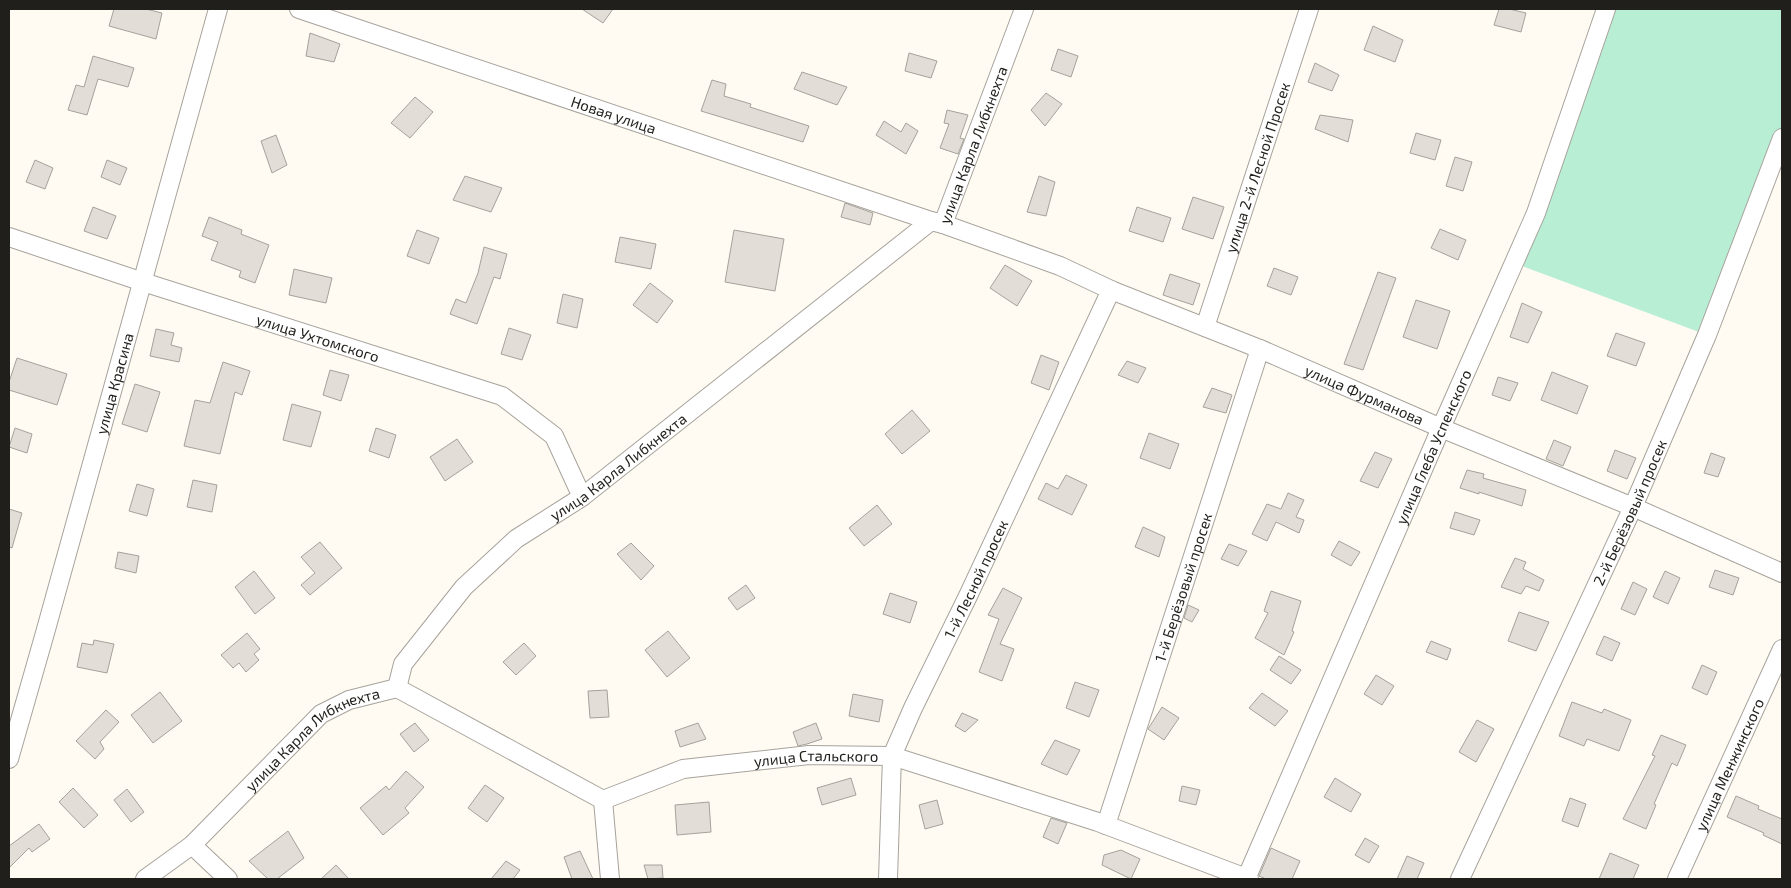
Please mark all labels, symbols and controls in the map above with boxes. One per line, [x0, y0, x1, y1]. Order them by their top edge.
street label: улица Карла Либкнехта [935, 63, 1011, 226]
street label: улица 2-й Лесной Просек [1221, 80, 1293, 255]
street label: Новая улица [569, 92, 659, 137]
street label: улица Ухтомского [254, 310, 382, 366]
street label: улица Красина [92, 331, 137, 437]
street label: улица Фурманова [1302, 361, 1427, 428]
street label: улица Глеба Успенского [1392, 367, 1475, 527]
street label: улица Карла Либкнехта [546, 409, 690, 525]
street label: 2-й Берёзовый просек [1589, 437, 1670, 588]
street label: 1-й Берёзовый просек [1150, 510, 1215, 664]
street label: 1-й Лесной просек [940, 517, 1011, 641]
street label: улица Карла Либкнехта [241, 684, 382, 795]
street label: улица Менжинского [1691, 695, 1767, 834]
street label: улица Стальского [753, 746, 879, 771]

